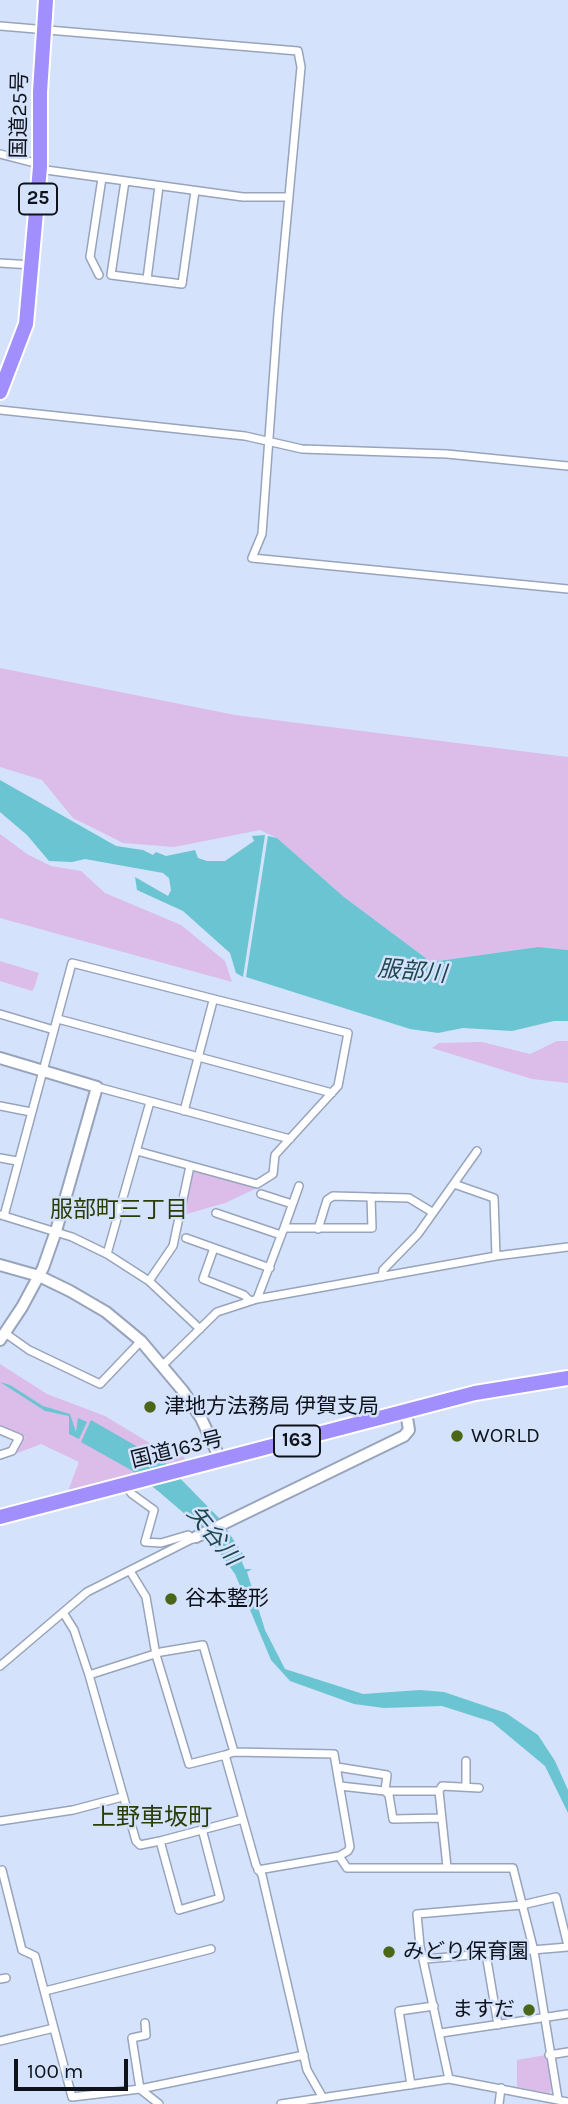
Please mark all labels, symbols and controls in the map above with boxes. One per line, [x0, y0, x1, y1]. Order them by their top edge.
street label: 国道25号 [7, 71, 33, 159]
road number: 25 [19, 183, 57, 214]
water label: 服部川 [376, 955, 448, 989]
district label: 服部町三丁目 [50, 1196, 188, 1224]
place label: 津地方法務局 伊賀支局 [164, 1394, 379, 1420]
marker: 津地方法務局 伊賀支局 [142, 1399, 158, 1415]
place label: WORLD [471, 1423, 540, 1449]
street label: 国道163号 [128, 1426, 226, 1474]
road number: 163 [274, 1426, 320, 1456]
marker: WORLD [449, 1428, 465, 1444]
water label: 矢谷川 [181, 1501, 245, 1571]
place label: 谷本整形 [185, 1586, 269, 1612]
marker: 谷本整形 [163, 1591, 179, 1607]
district label: 上野車坂町 [92, 1804, 212, 1832]
place label: みどり保育園 [403, 1939, 529, 1965]
marker: みどり保育園 [381, 1944, 397, 1960]
place label: ますだ [452, 1997, 515, 2023]
marker: ますだ [521, 2002, 537, 2018]
scale bar [18, 2044, 131, 2088]
text: 100 m [27, 2059, 84, 2083]

